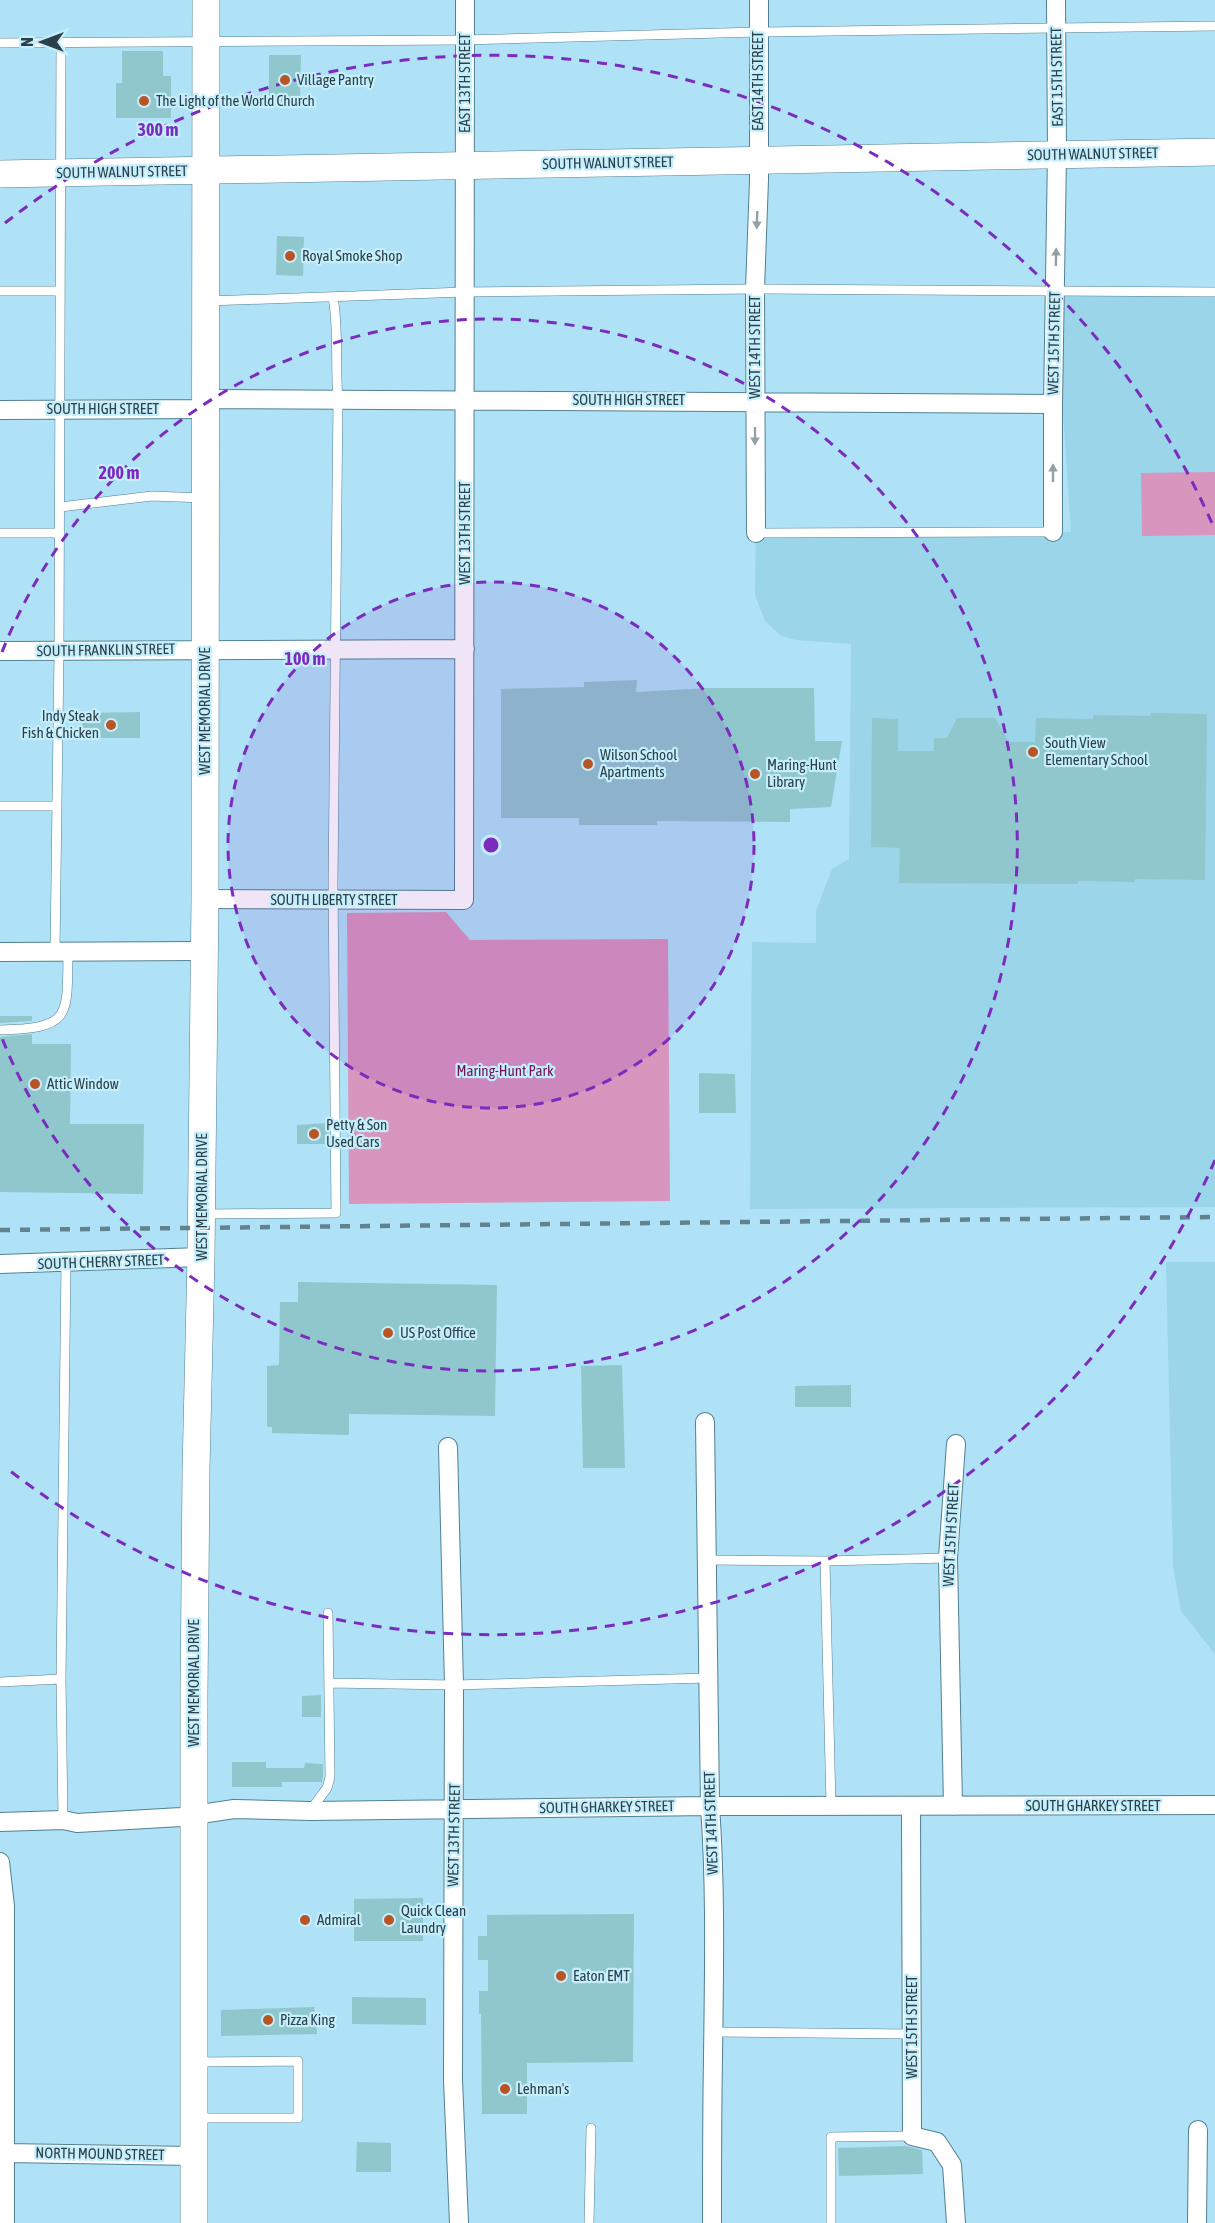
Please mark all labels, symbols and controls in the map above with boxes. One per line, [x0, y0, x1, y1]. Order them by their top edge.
north arrow [12, 12, 72, 72]
street label: EAST 15TH STREET [1047, 27, 1066, 127]
street label: EAST 14TH STREET [749, 31, 766, 131]
street label: EAST 13TH STREET [456, 33, 473, 133]
text: N [18, 37, 36, 47]
place label: Village Pantry [297, 71, 374, 88]
marker: Village Pantry [278, 73, 292, 87]
place label: The Light of the World Church [156, 92, 315, 109]
marker: The Light of the World Church [137, 94, 151, 108]
text: 300 m [138, 119, 178, 140]
street label: SOUTH WALNUT STREET [1027, 144, 1159, 163]
street label: SOUTH WALNUT STREET [542, 153, 674, 172]
street label: SOUTH WALNUT STREET [56, 162, 188, 181]
one-way arrow [753, 210, 762, 229]
place label: Royal Smoke Shop [302, 247, 403, 264]
one-way arrow [1051, 248, 1061, 267]
marker: Royal Smoke Shop [283, 249, 297, 263]
street label: WEST 15TH STREET [1044, 291, 1063, 395]
street label: WEST 14TH STREET [746, 295, 763, 399]
street label: SOUTH HIGH STREET [573, 391, 686, 408]
street label: SOUTH HIGH STREET [47, 400, 160, 417]
one-way arrow [751, 426, 760, 445]
text: 200 m [99, 462, 139, 483]
one-way arrow [1048, 464, 1058, 483]
street label: WEST 13TH STREET [456, 481, 473, 585]
street label: SOUTH FRANKLIN STREET [37, 640, 176, 659]
street label: WEST MEMORIAL DRIVE [196, 647, 213, 775]
text: 100 m [285, 648, 325, 669]
place label: Indy Steak Fish & Chicken [22, 707, 99, 741]
marker: Indy Steak Fish & Chicken [104, 718, 118, 732]
place label: South View Elementary School [1045, 734, 1148, 768]
marker: South View Elementary School [1026, 745, 1040, 759]
place label: Wilson School Apartments [600, 746, 677, 780]
place label: Maring-Hunt Library [767, 756, 837, 790]
marker: Wilson School Apartments [581, 757, 595, 771]
marker: Maring-Hunt Library [748, 767, 762, 781]
centre of rings [481, 835, 501, 855]
street label: SOUTH LIBERTY STREET [271, 891, 398, 908]
park label: Maring-Hunt Park [456, 1062, 554, 1079]
place label: Attic Window [47, 1075, 119, 1092]
marker: Attic Window [28, 1077, 42, 1091]
place label: Petty & Son Used Cars [326, 1116, 387, 1150]
marker: Petty & Son Used Cars [307, 1127, 321, 1141]
street label: WEST MEMORIAL DRIVE [193, 1133, 210, 1261]
street label: SOUTH CHERRY STREET [37, 1251, 165, 1272]
place label: US Post Office [400, 1324, 476, 1341]
marker: US Post Office [381, 1326, 395, 1340]
street label: WEST 15TH STREET [939, 1482, 962, 1587]
street label: WEST MEMORIAL DRIVE [185, 1619, 202, 1747]
street label: WEST 14TH STREET [700, 1771, 721, 1875]
street label: WEST 13TH STREET [444, 1783, 463, 1887]
street label: SOUTH GHARKEY STREET [539, 1797, 675, 1816]
street label: SOUTH GHARKEY STREET [1025, 1797, 1161, 1814]
place label: Quick Clean Laundry [401, 1902, 466, 1936]
place label: Admiral [317, 1911, 361, 1928]
marker: Admiral [298, 1913, 312, 1927]
marker: Quick Clean Laundry [382, 1913, 396, 1927]
place label: Eaton EMT [573, 1967, 630, 1984]
marker: Eaton EMT [554, 1969, 568, 1983]
street label: WEST 15TH STREET [903, 1975, 920, 2079]
place label: Pizza King [280, 2011, 335, 2028]
marker: Pizza King [261, 2013, 275, 2027]
place label: Lehman's [517, 2080, 569, 2097]
marker: Lehman's [498, 2082, 512, 2096]
street label: NORTH MOUND STREET [35, 2144, 165, 2163]

